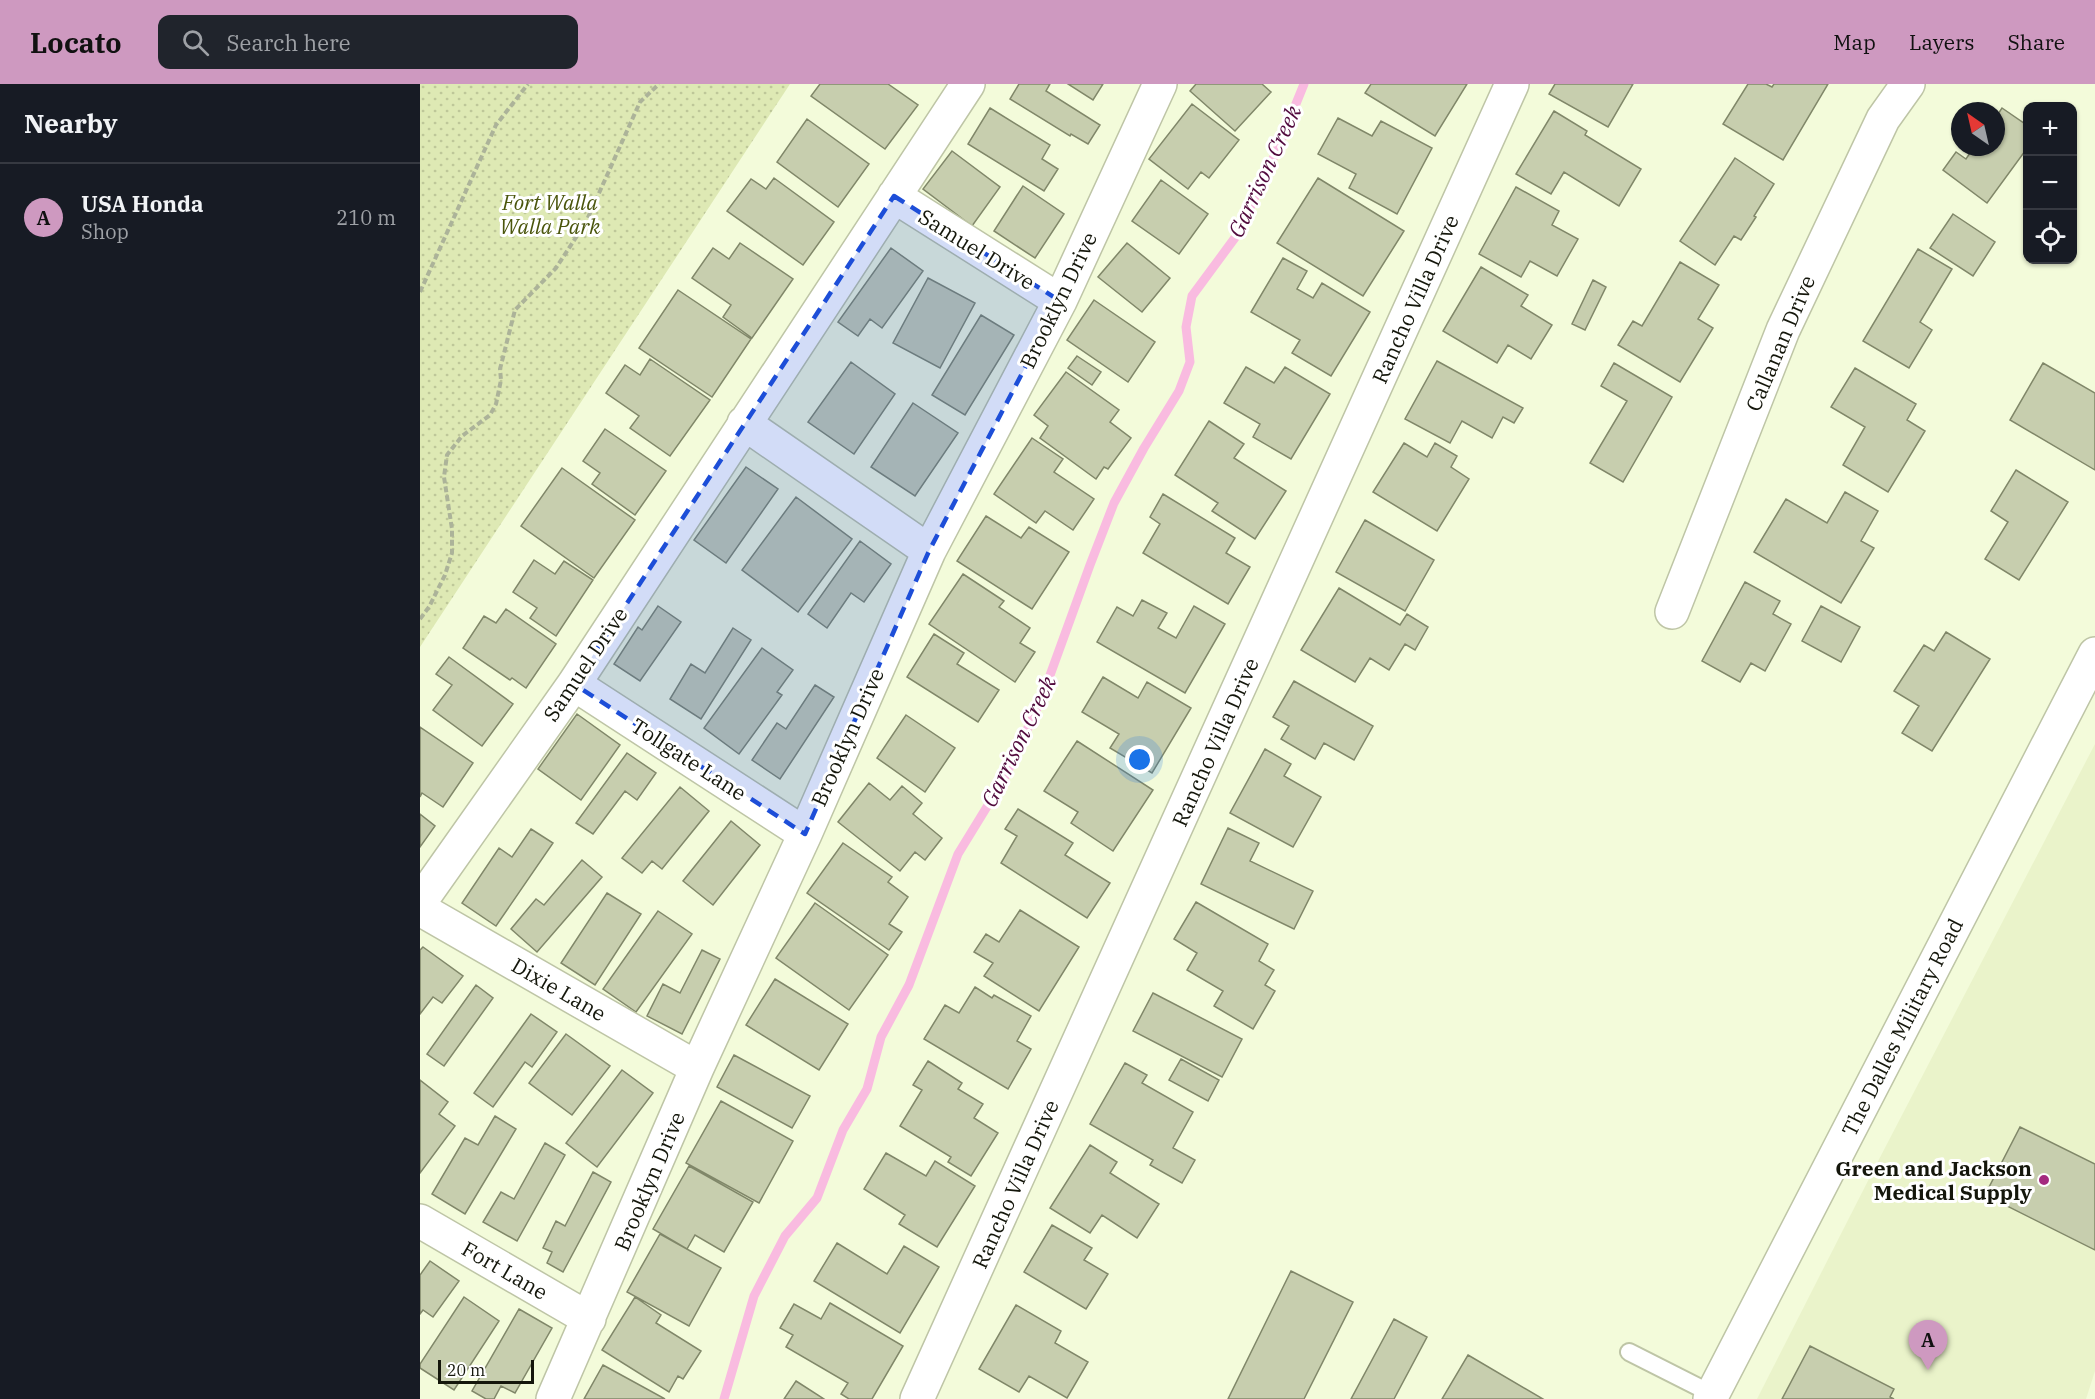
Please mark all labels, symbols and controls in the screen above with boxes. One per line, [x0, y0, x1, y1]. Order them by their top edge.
search box [158, 15, 578, 69]
text: Locato [30, 24, 122, 61]
icon: search [179, 26, 212, 59]
text: Search here [227, 28, 351, 57]
text: Map [1833, 28, 1876, 56]
text: Layers [1909, 28, 1975, 56]
text: Share [2008, 28, 2065, 56]
water label: Garrison Creek [1221, 100, 1307, 242]
north arrow [1951, 102, 2005, 156]
map controls [2023, 102, 2077, 264]
button: + [2023, 102, 2077, 156]
text: Nearby [24, 106, 118, 140]
button: − [2023, 156, 2077, 210]
park label: Fort Walla Walla Park [500, 188, 601, 240]
text: USA Honda [81, 189, 204, 218]
street label: Samuel Drive [913, 202, 1041, 296]
text: A [37, 204, 50, 231]
text: 210 m [336, 204, 396, 231]
street label: Rancho Villa Drive [1365, 210, 1465, 388]
button: locate [2023, 210, 2077, 264]
text: Shop [81, 218, 129, 245]
street label: Brooklyn Drive [1013, 227, 1103, 373]
street label: Callanan Drive [1739, 271, 1821, 415]
street label: Samuel Drive [536, 601, 634, 727]
street label: Rancho Villa Drive [1165, 653, 1265, 831]
street label: Brooklyn Drive [804, 664, 890, 810]
water label: Garrison Creek [974, 670, 1062, 811]
street label: Tollgate Lane [626, 711, 752, 807]
your location [1125, 745, 1154, 774]
street label: The Dalles Military Road [1835, 913, 1969, 1141]
street label: Dixie Lane [507, 951, 611, 1027]
street label: Rancho Villa Drive [965, 1095, 1065, 1273]
street label: Brooklyn Drive [607, 1107, 691, 1255]
place label: Green and Jackson Medical Supply [1835, 1154, 2032, 1206]
marker: Green and Jackson Medical Supply [2037, 1173, 2051, 1187]
street label: Fort Lane [457, 1234, 553, 1306]
pin: A [1908, 1320, 1948, 1370]
scale bar [438, 1357, 534, 1384]
text: 20 m [447, 1360, 485, 1380]

